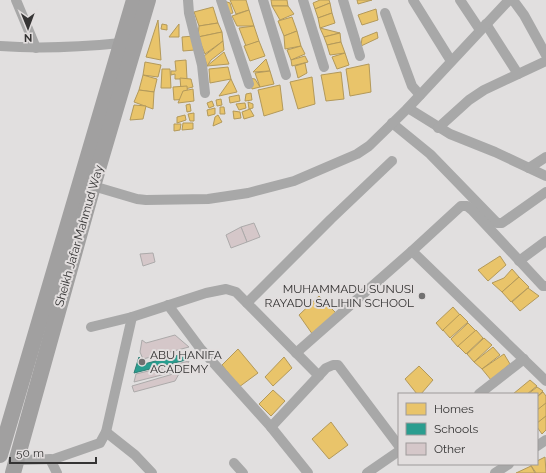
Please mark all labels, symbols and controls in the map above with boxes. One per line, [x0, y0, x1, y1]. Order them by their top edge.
north arrow [8, 8, 48, 48]
text: N [24, 31, 32, 44]
street label: Sheikh Jafar Mahmud Way [52, 163, 106, 308]
place label: MUHAMMADU SUNUSI RAYADU SALIHIN SCHOOL [265, 282, 414, 310]
marker: MUHAMMADU SUNUSI RAYADU SALIHIN SCHOOL [417, 291, 427, 301]
place label: ABU HANIFA ACADEMY [150, 348, 222, 376]
marker: ABU HANIFA ACADEMY [137, 357, 147, 367]
legend [398, 393, 538, 465]
text: Homes [434, 402, 474, 416]
text: Schools [434, 422, 478, 436]
scale bar [10, 439, 96, 465]
text: Other [434, 442, 466, 456]
text: 50 m [16, 446, 44, 460]

